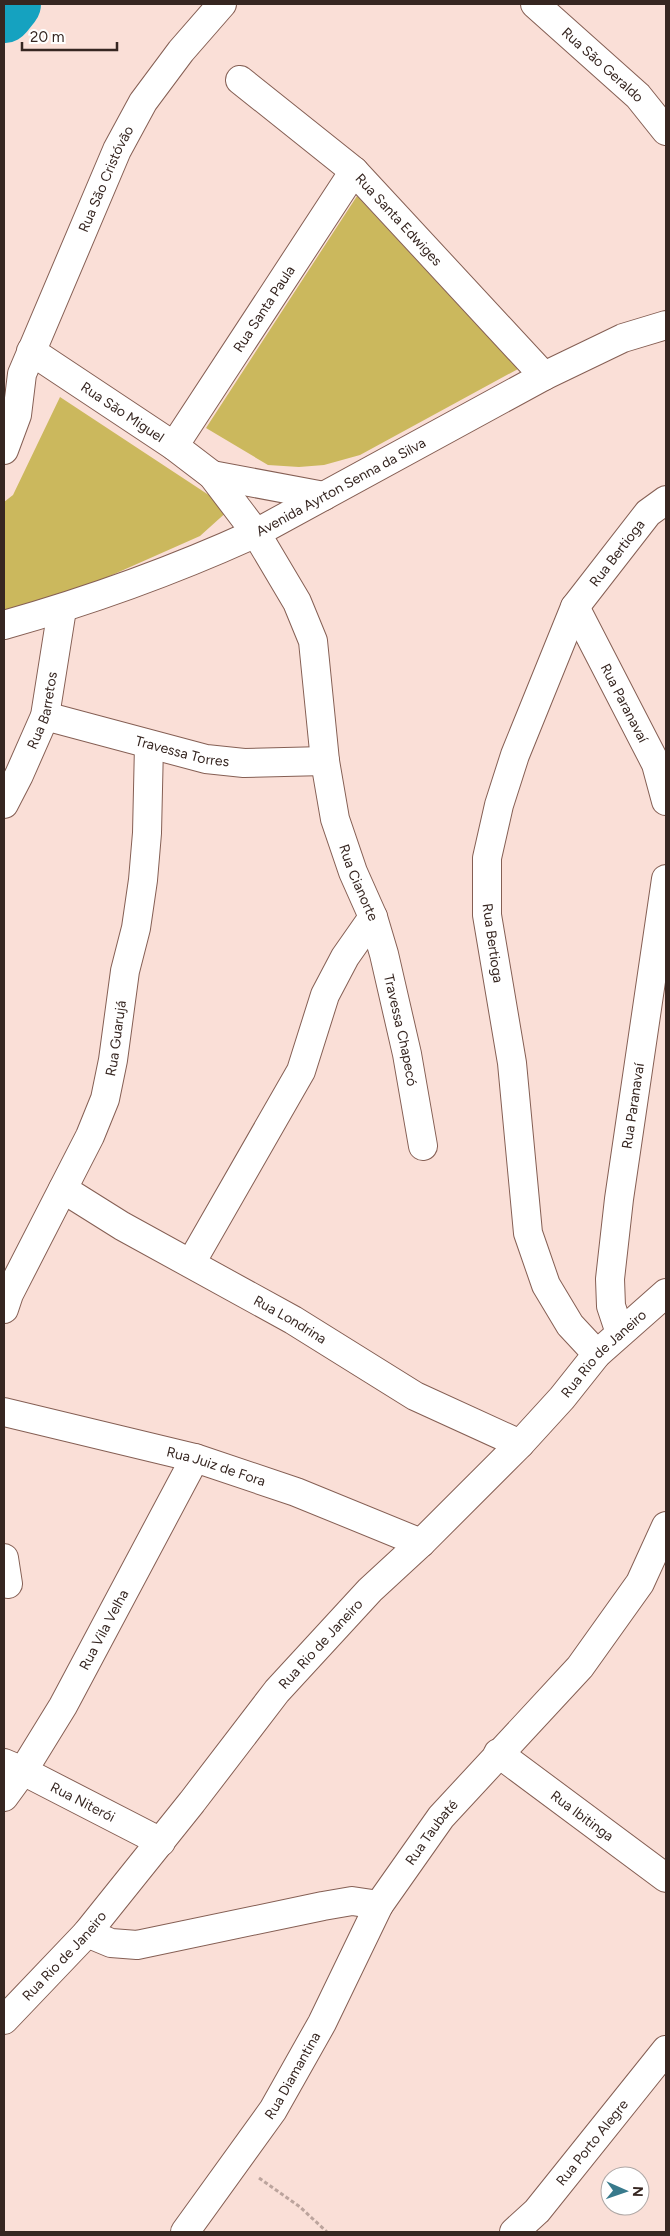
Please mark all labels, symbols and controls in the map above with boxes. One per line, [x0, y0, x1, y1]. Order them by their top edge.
scale bar [22, 20, 118, 52]
street label: Rua São Geraldo [558, 24, 647, 105]
text: 20 m [30, 28, 64, 46]
street label: Rua São Cristóvão [75, 123, 137, 235]
street label: Rua Santa Edwiges [352, 170, 446, 270]
street label: Rua Santa Paula [230, 263, 299, 355]
street label: Rua São Miguel [77, 379, 167, 446]
street label: Avenida Ayrton Senna da Silva [253, 434, 429, 540]
street label: Rua Bertioga [586, 516, 649, 590]
street label: Rua Paranavaí [597, 661, 652, 746]
street label: Rua Barretos [24, 670, 61, 752]
street label: Travessa Torres [134, 733, 230, 770]
street label: Rua Cianorte [335, 842, 382, 924]
street label: Rua Bertioga [479, 902, 506, 984]
street label: Travessa Chapecó [380, 973, 420, 1087]
street label: Rua Guarujá [102, 999, 130, 1078]
street label: Rua Paranavaí [618, 1061, 648, 1150]
street label: Rua Londrina [250, 1292, 329, 1348]
street label: Rua Rio de Janeiro [558, 1306, 650, 1401]
street label: Rua Juiz de Fora [165, 1443, 268, 1490]
street label: Rua Vila Velha [76, 1587, 132, 1673]
street label: Rua Rio de Janeiro [275, 1596, 366, 1693]
street label: Rua Niterói [48, 1779, 118, 1826]
street label: Rua Ibitinga [547, 1787, 617, 1845]
street label: Rua Taubaté [402, 1796, 462, 1868]
street label: Rua Rio de Janeiro [19, 1908, 110, 2005]
street label: Rua Diamantina [261, 2029, 324, 2123]
street label: Rua Porto Alegre [553, 2096, 632, 2189]
north arrow [600, 2166, 650, 2216]
text: N [629, 2186, 646, 2197]

